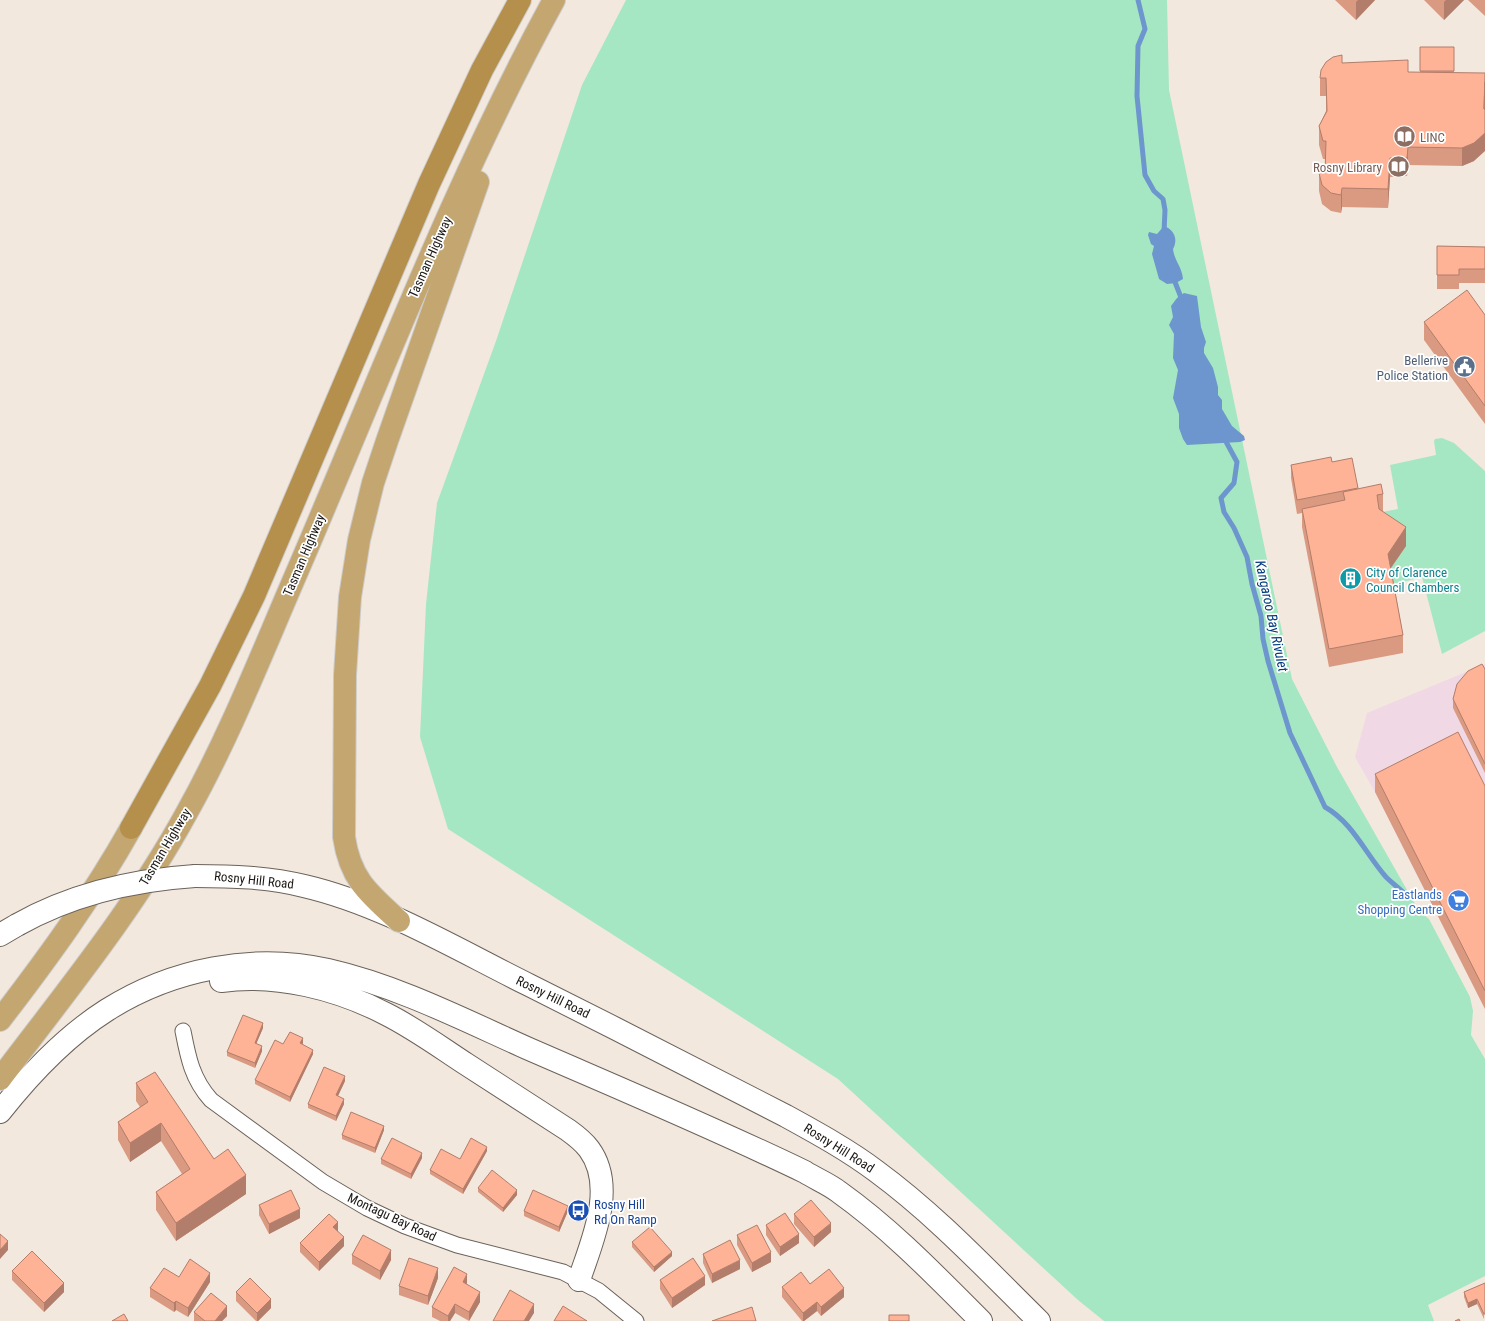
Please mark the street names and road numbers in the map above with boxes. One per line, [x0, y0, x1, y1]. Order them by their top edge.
street label: Tasman Highway [405, 214, 455, 300]
street label: Tasman Highway [280, 511, 328, 598]
street label: Tasman Highway [136, 805, 194, 888]
street label: Rosny Hill Road [213, 868, 295, 892]
street label: Rosny Hill Road [514, 973, 592, 1021]
street label: Rosny Hill Road [801, 1120, 877, 1176]
street label: Montagu Bay Road [345, 1190, 439, 1244]

